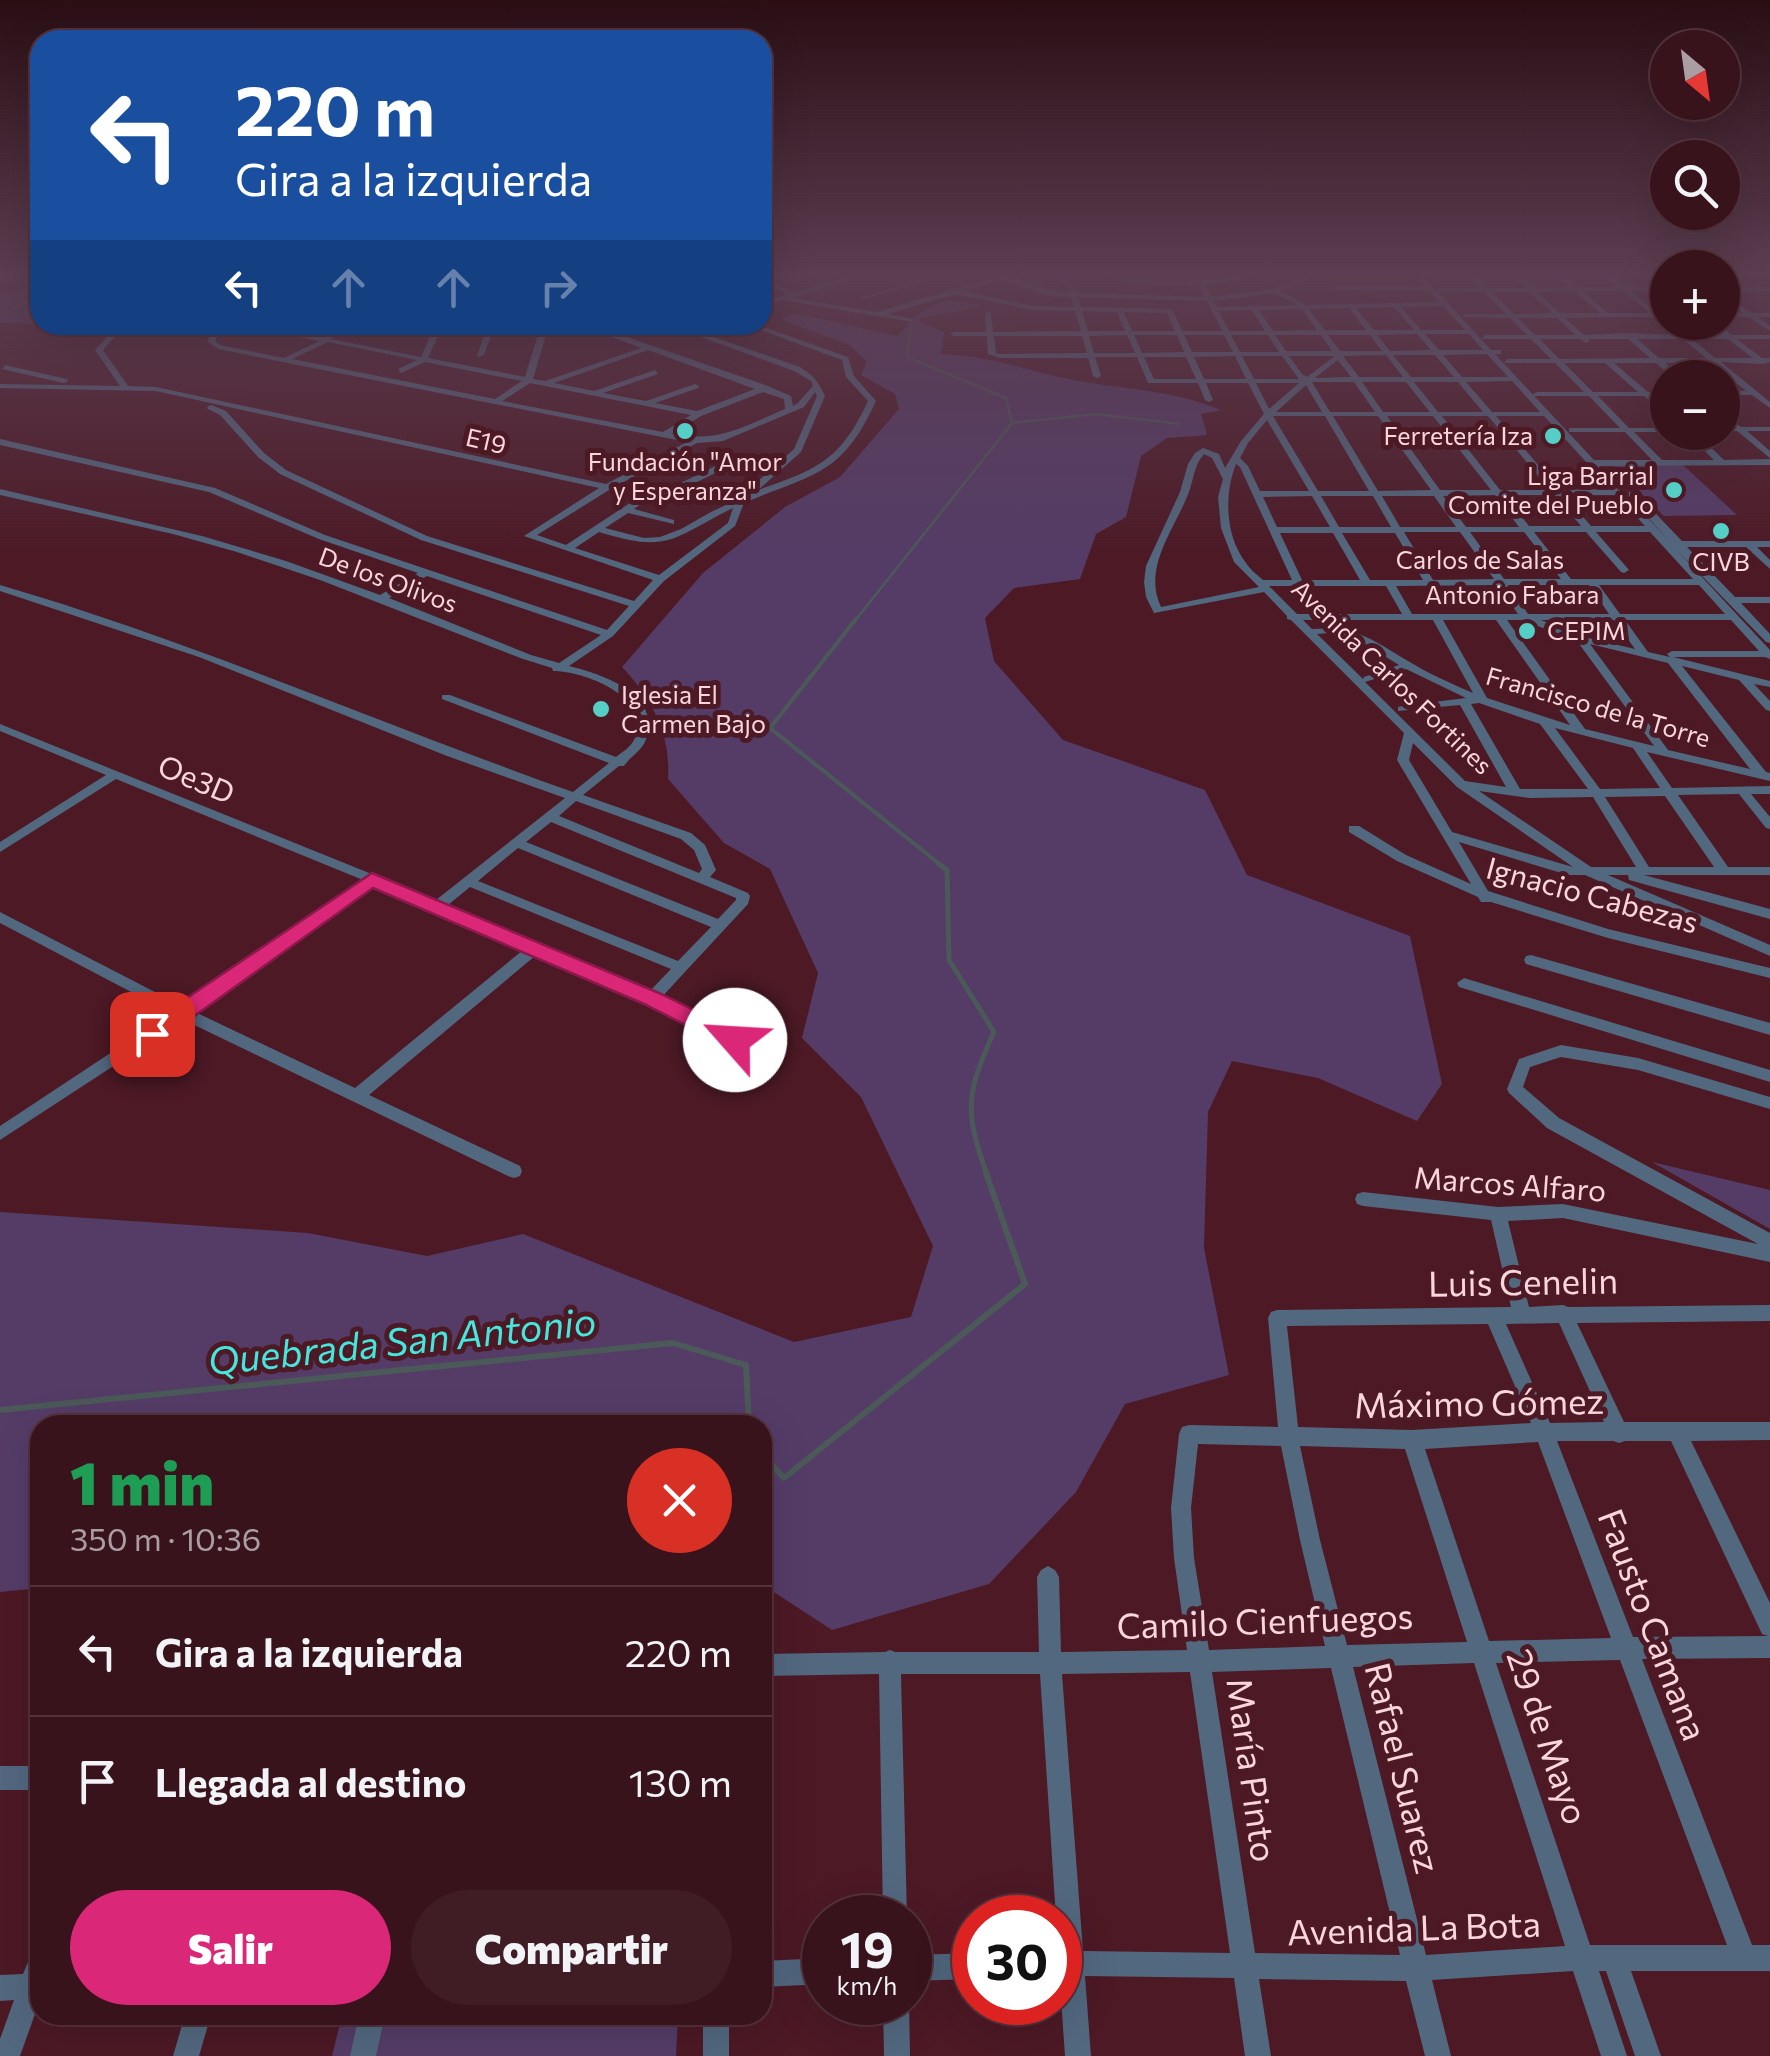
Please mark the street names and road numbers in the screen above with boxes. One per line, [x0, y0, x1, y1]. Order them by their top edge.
street label: E19 [463, 421, 509, 459]
street label: De los Olivos [315, 540, 462, 618]
street label: Carlos de Salas [1396, 544, 1564, 574]
street label: Avenida Carlos Fortines [1286, 573, 1499, 780]
street label: Antonio Fabara [1425, 579, 1599, 609]
street label: Francisco de la Torre [1483, 660, 1714, 752]
street label: Oe3D [153, 745, 241, 810]
street label: Ignacio Cabezas [1483, 848, 1703, 940]
street label: Marcos Alfaro [1413, 1157, 1607, 1208]
street label: Luis Cenelin [1428, 1257, 1618, 1304]
street label: Máximo Gómez [1354, 1378, 1604, 1425]
street label: Fausto Camana [1590, 1502, 1718, 1746]
street label: Camilo Cienfuegos [1116, 1593, 1414, 1646]
street label: 29 de Mayo [1499, 1643, 1599, 1829]
street label: Rafael Suarez [1358, 1658, 1451, 1877]
street label: María Pinto [1219, 1675, 1288, 1864]
street label: Avenida La Bota [1286, 1901, 1542, 1952]

